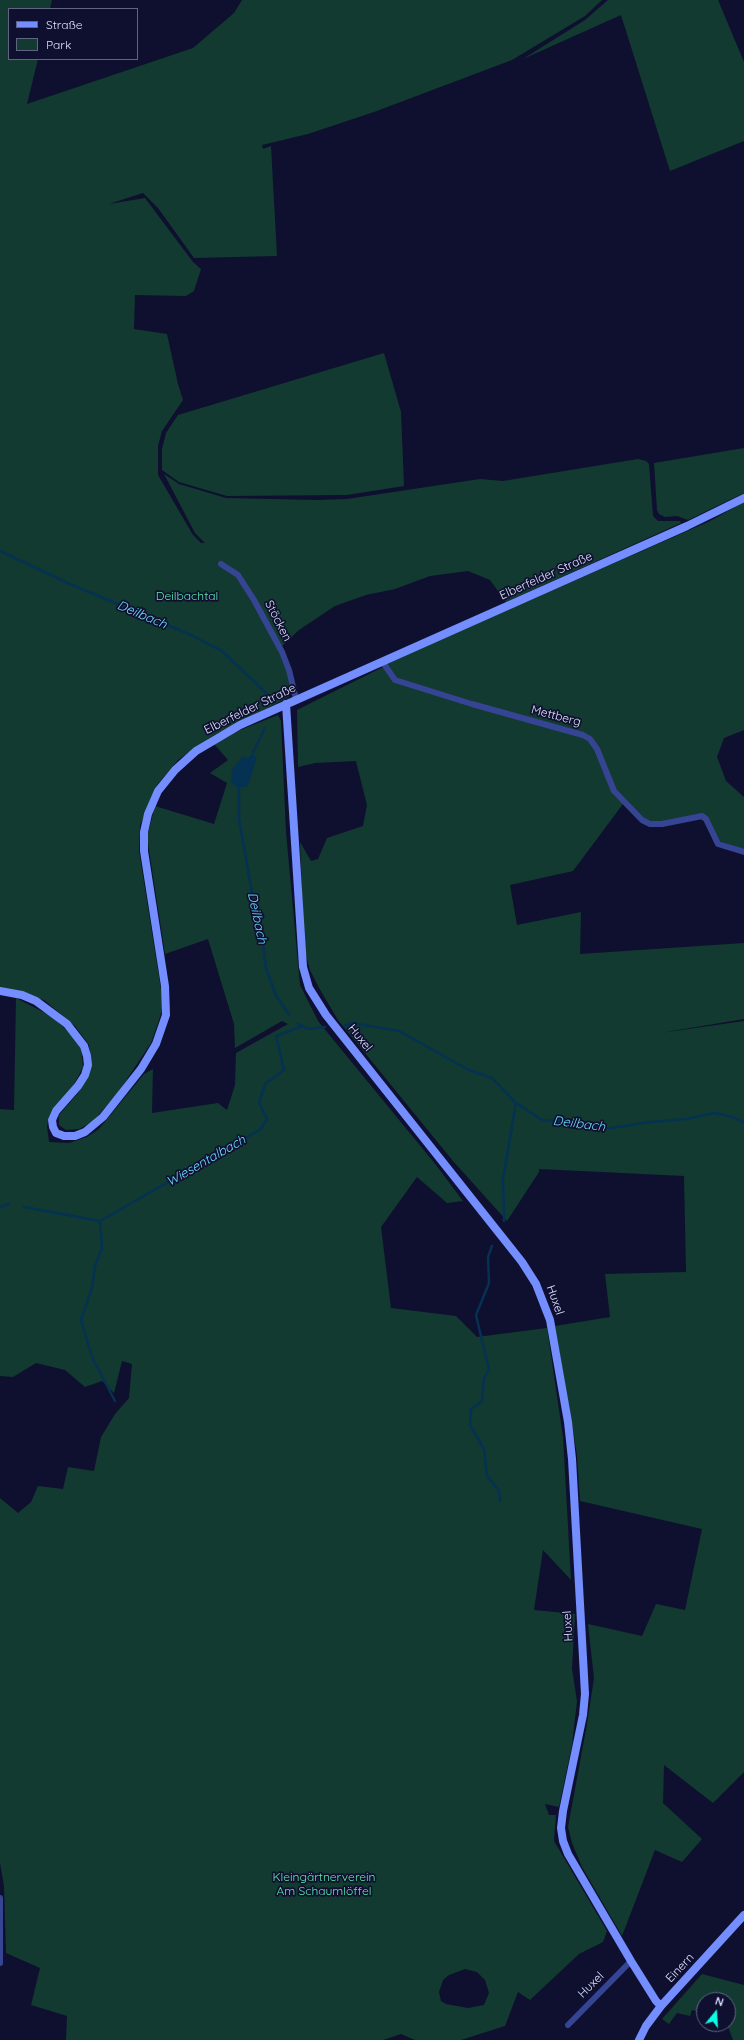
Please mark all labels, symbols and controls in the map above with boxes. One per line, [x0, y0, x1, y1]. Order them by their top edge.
legend [8, 8, 138, 60]
text: Straße [46, 17, 83, 32]
text: Park [46, 37, 71, 52]
street label: Elberfelder Straße [497, 549, 595, 603]
park label: Deilbachtal [156, 589, 218, 603]
water label: Deilbach [115, 598, 169, 632]
street label: Stöcken [262, 598, 294, 644]
street label: Elberfelder Straße [202, 681, 298, 737]
street label: Mettberg [530, 702, 582, 730]
water label: Deilbach [244, 891, 270, 945]
street label: Huxel [345, 1022, 375, 1054]
water label: Deilbach [552, 1113, 606, 1135]
water label: Wiesentalbach [164, 1132, 248, 1190]
street label: Huxel [543, 1283, 567, 1317]
street label: Huxel [560, 1610, 576, 1642]
park label: Kleingärtnerverein Am Schaumlöffel [272, 1870, 376, 1898]
street label: Einern [663, 1950, 697, 1986]
street label: Huxel [575, 1969, 607, 2001]
north arrow [696, 1992, 736, 2032]
text: N [713, 1994, 725, 2009]

